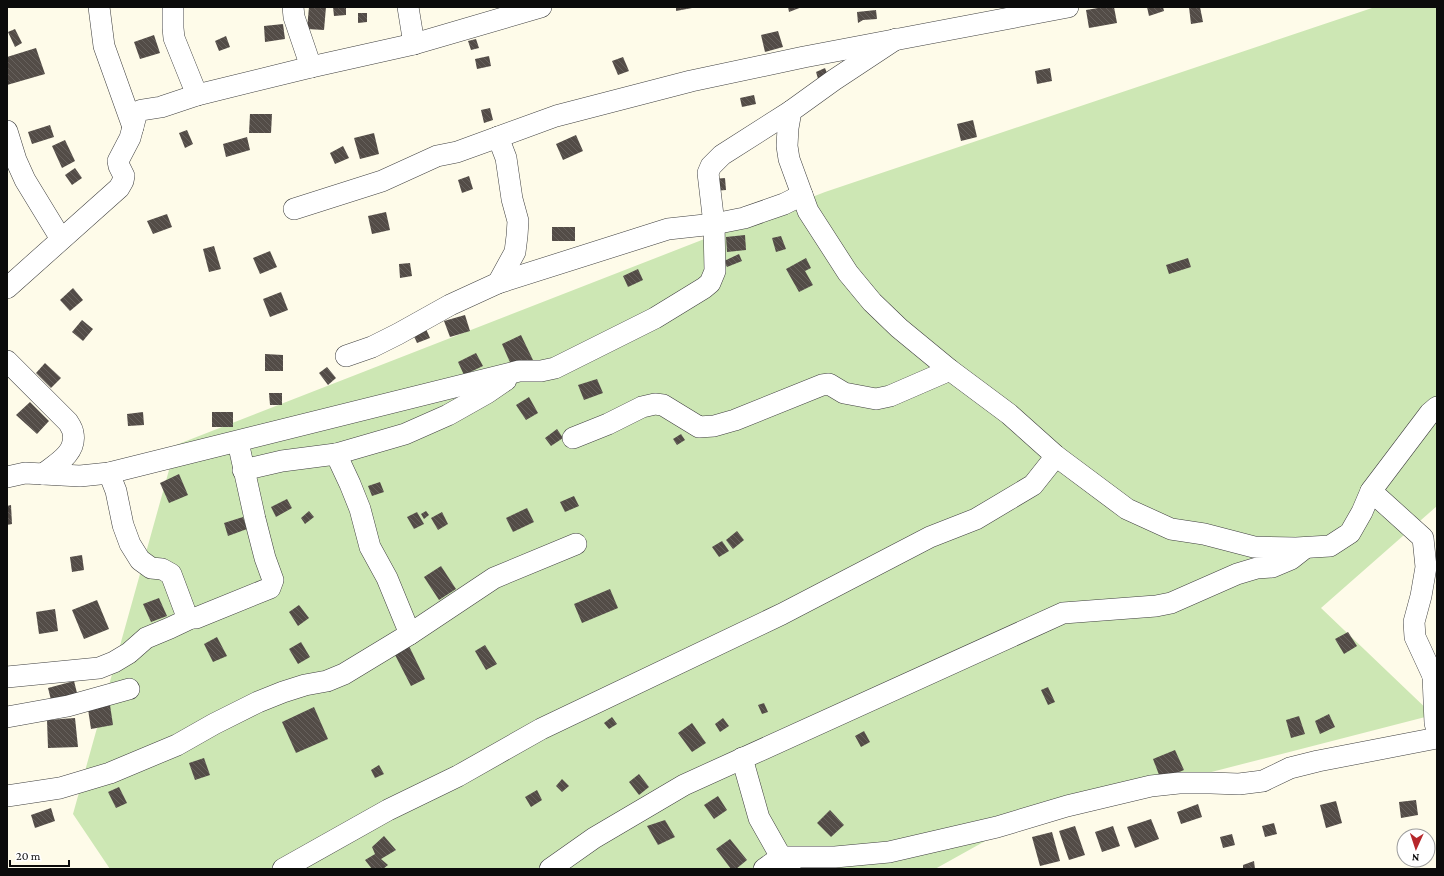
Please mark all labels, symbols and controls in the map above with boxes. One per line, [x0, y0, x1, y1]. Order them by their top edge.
north arrow [1396, 828, 1436, 868]
scale bar [10, 842, 69, 868]
text: 20 m [16, 849, 41, 863]
text: N [1411, 852, 1420, 864]

